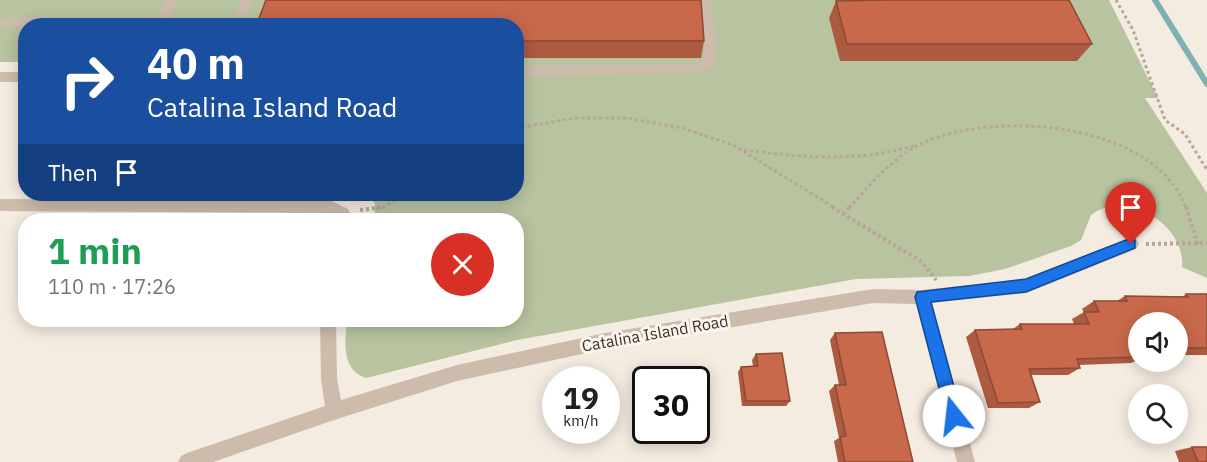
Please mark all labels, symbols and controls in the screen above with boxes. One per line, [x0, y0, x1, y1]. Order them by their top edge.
text: 40 m [147, 36, 245, 91]
icon: right [48, 42, 126, 120]
text: Catalina Island Road [147, 89, 397, 124]
icon: arrive [110, 156, 143, 189]
text: Then [48, 158, 98, 187]
pin [1105, 182, 1156, 244]
icon: arrive [1114, 191, 1147, 224]
text: 1 min [48, 227, 142, 274]
button: close [431, 233, 494, 296]
text: 110 m · 17:26 [48, 273, 176, 300]
street label: Catalina Island Road [580, 310, 730, 356]
map controls [1128, 312, 1188, 444]
button: sound [1128, 312, 1188, 372]
speed limit sign: 30 [632, 366, 710, 444]
text: 19 [563, 378, 599, 417]
position arrow [922, 384, 986, 448]
button: search [1128, 384, 1188, 444]
text: km/h [563, 411, 599, 430]

